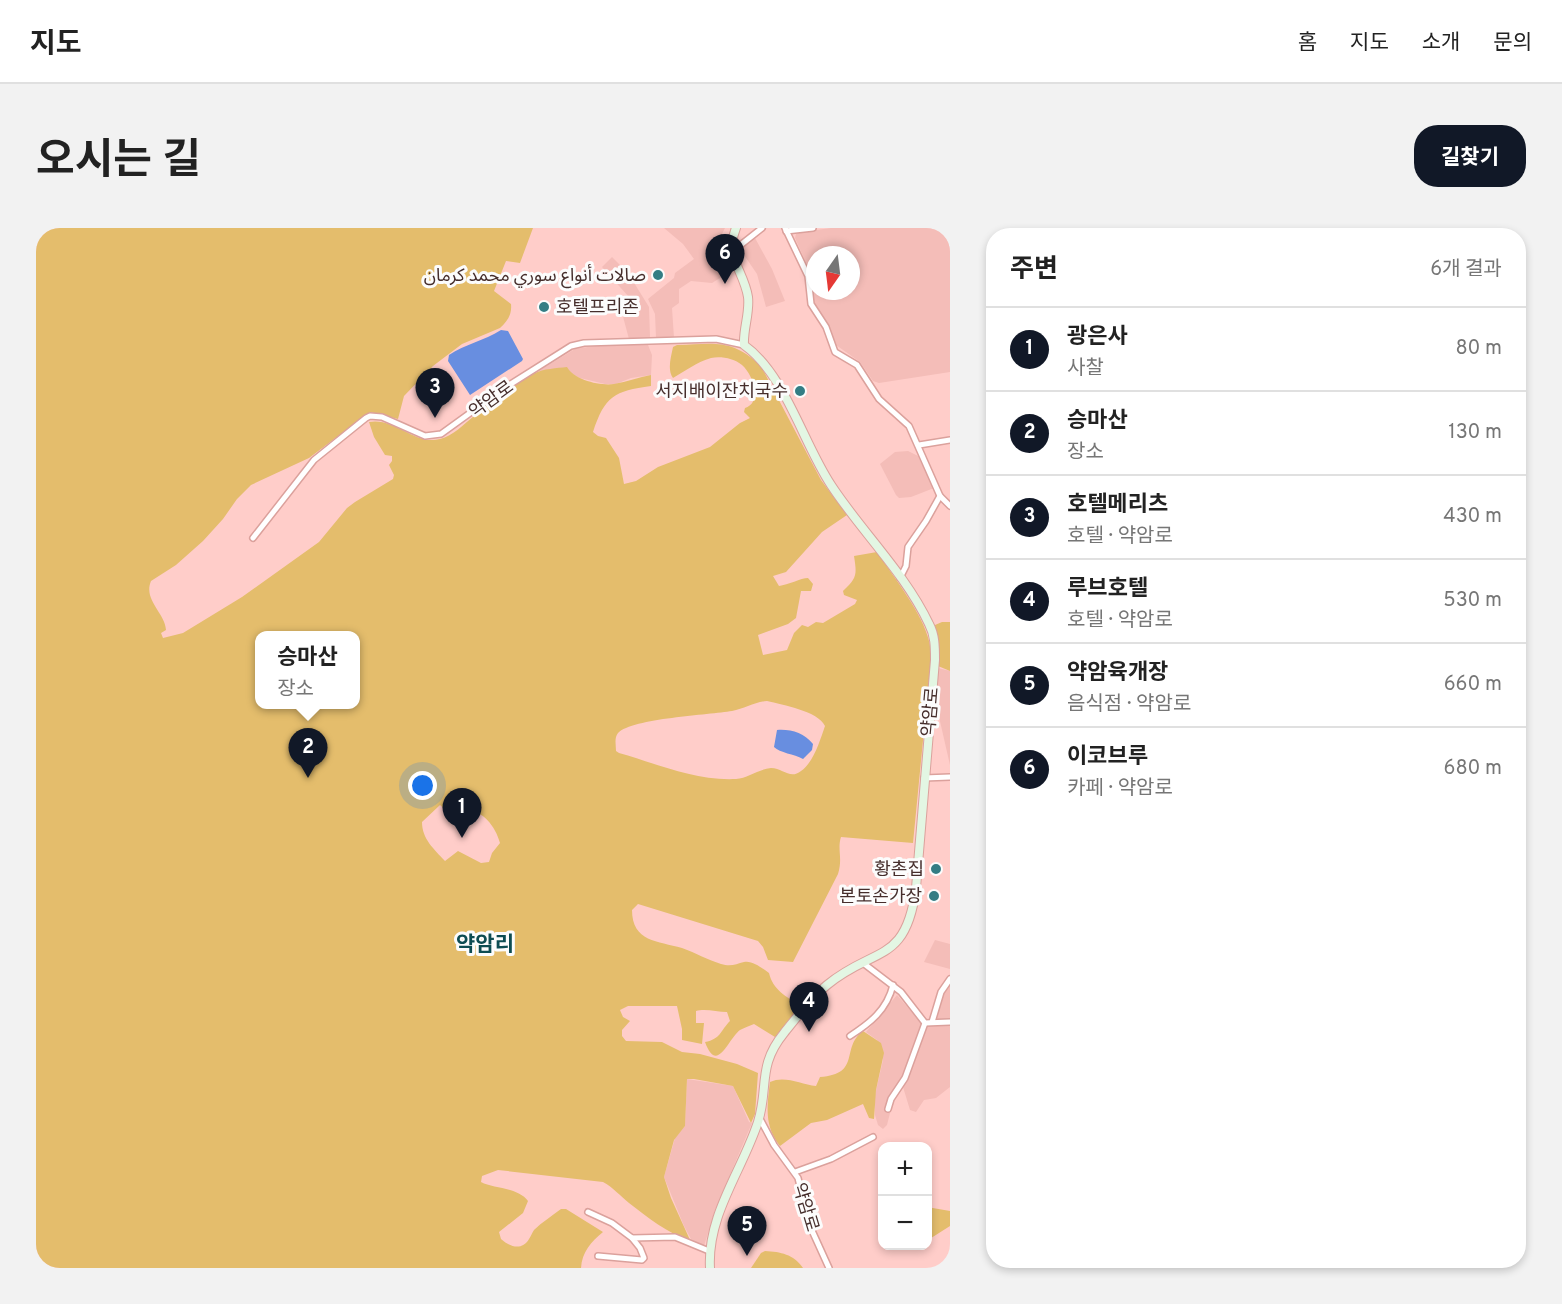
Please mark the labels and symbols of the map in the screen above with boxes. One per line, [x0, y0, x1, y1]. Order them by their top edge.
pin: 6 [706, 235, 744, 284]
north arrow [806, 246, 860, 300]
place label: صالات أنواع سوري محمد كرمان [424, 264, 646, 289]
marker: صالات أنواع سوري محمد كرمان [651, 268, 665, 282]
place label: 호텔프리존 [556, 297, 639, 320]
marker: 호텔프리존 [537, 300, 551, 314]
pin: 3 [416, 368, 454, 418]
street label: 약암로 [465, 376, 519, 424]
place label: 서지배이잔치국수 [656, 381, 788, 404]
marker: 서지배이잔치국수 [793, 384, 807, 398]
street label: 약암로 [918, 686, 945, 738]
pin: 2 [288, 728, 328, 778]
your location [408, 771, 437, 800]
pin: 1 [442, 788, 482, 838]
place label: 황촌집 [874, 859, 924, 882]
marker: 황촌집 [929, 862, 943, 876]
place label: 본토손가장 [839, 886, 922, 909]
marker: 본토손가장 [927, 889, 941, 903]
district label: 약암리 [456, 932, 514, 959]
pin: 4 [790, 982, 828, 1032]
street label: 약암로 [786, 1180, 823, 1235]
pin: 5 [728, 1206, 766, 1256]

